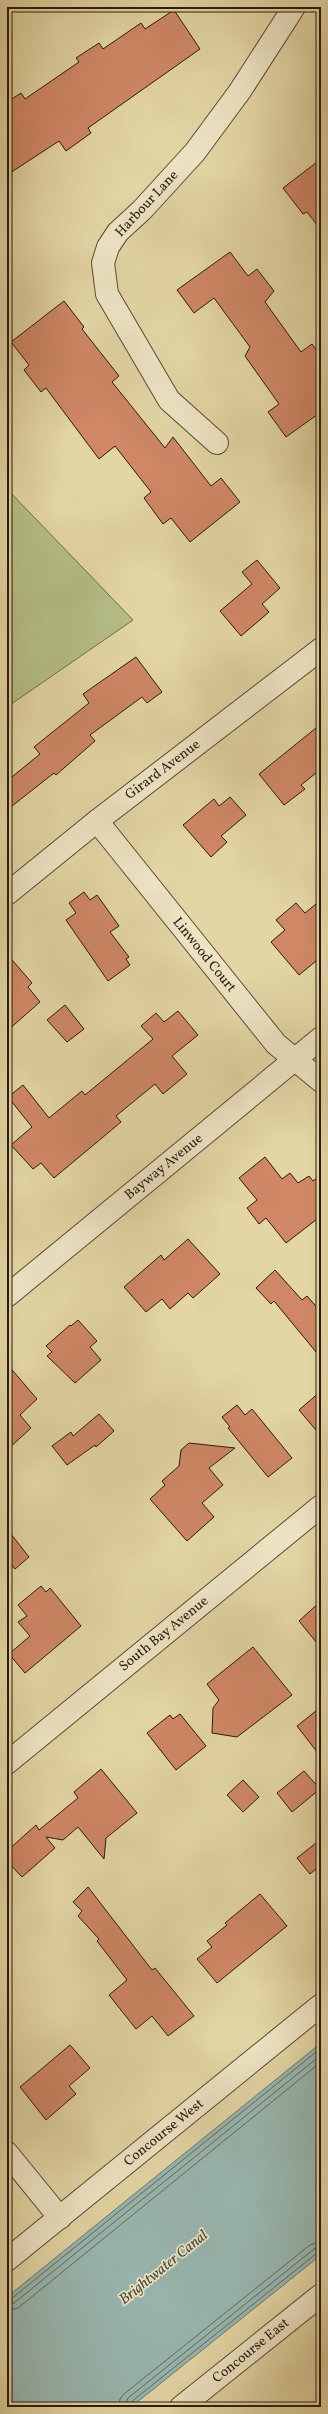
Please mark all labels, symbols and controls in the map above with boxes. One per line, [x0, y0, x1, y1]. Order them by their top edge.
street label: Harbour Lane [111, 166, 183, 242]
street label: Girard Avenue [121, 735, 205, 805]
street label: Linwood Court [168, 914, 240, 997]
street label: Bayway Avenue [121, 1129, 208, 1205]
street label: South Bay Avenue [115, 1592, 213, 1676]
street label: Concourse West [120, 2095, 208, 2171]
water label: Brightwater Canal [115, 2226, 213, 2310]
street label: Concourse East [208, 2314, 294, 2388]

